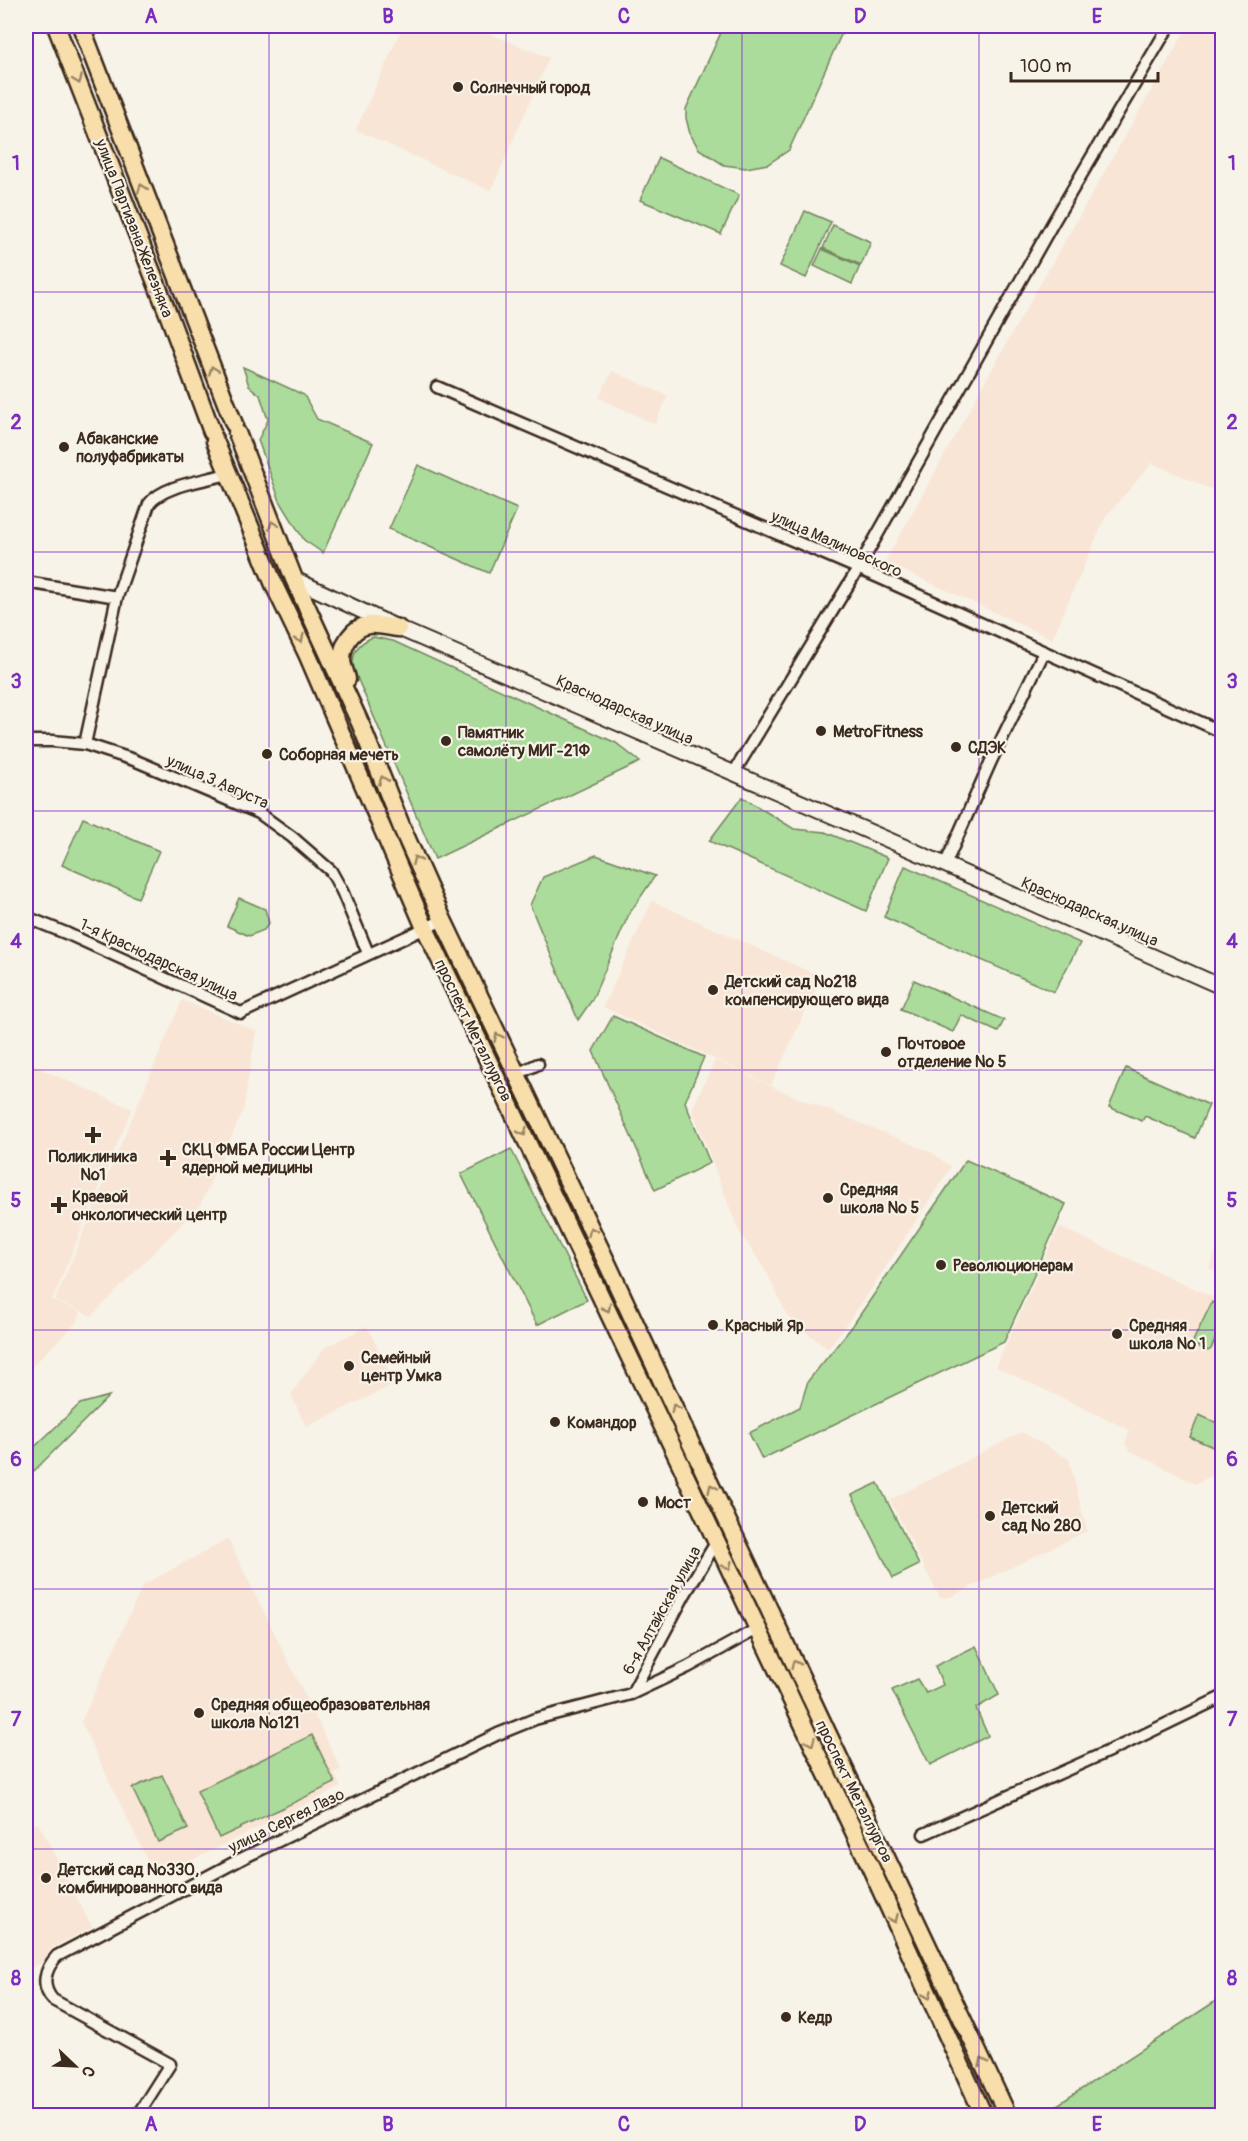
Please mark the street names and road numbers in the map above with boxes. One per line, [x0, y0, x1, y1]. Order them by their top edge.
street label: улица Партизана Железняка [90, 135, 177, 321]
street label: улица Малиновского [767, 506, 906, 582]
street label: Краснодарская улица [553, 671, 696, 749]
street label: улица 3 Августа [163, 750, 272, 813]
street label: Краснодарская улица [1018, 873, 1161, 951]
street label: 1-я Краснодарская улица [76, 914, 241, 1005]
street label: проспект Металлургов [430, 956, 516, 1105]
street label: 6-я Алтайская улица [618, 1543, 705, 1678]
street label: проспект Металлургов [811, 1717, 897, 1866]
street label: улица Сергея Лазо [224, 1784, 348, 1858]

